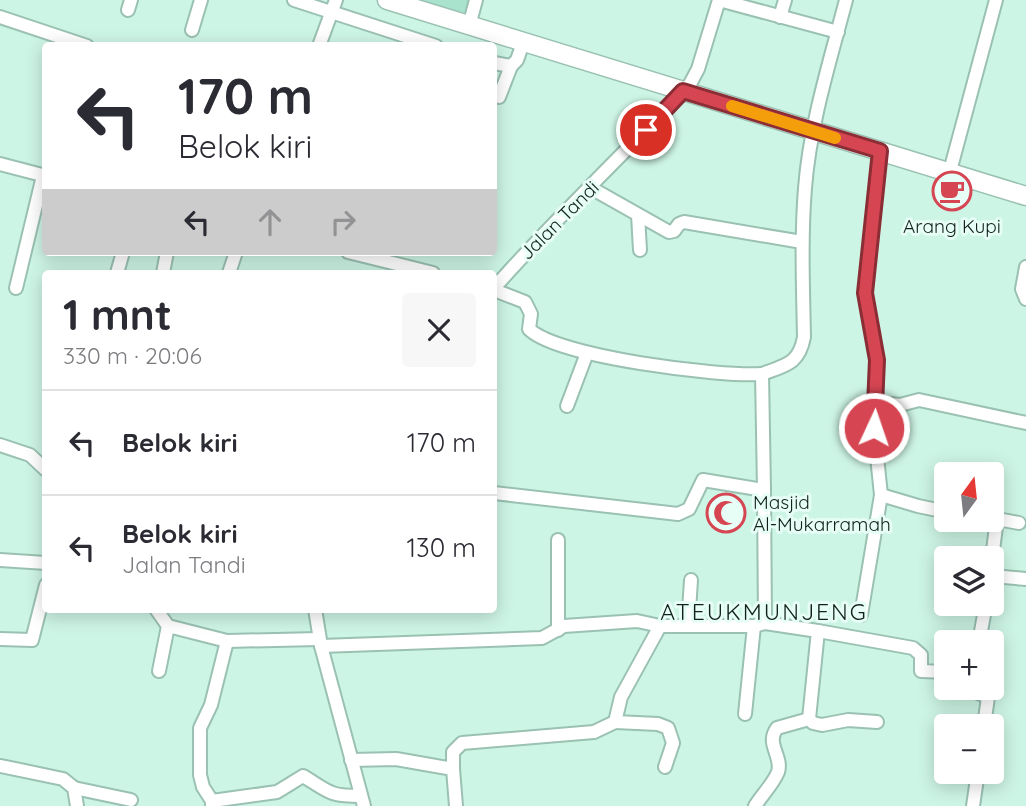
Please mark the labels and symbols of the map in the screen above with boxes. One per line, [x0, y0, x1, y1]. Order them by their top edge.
pin [616, 100, 676, 160]
cafe icon: Arang Kupi [931, 170, 973, 212]
street label: Jalan Tandi [514, 175, 604, 265]
place label: Arang Kupi [903, 214, 1001, 238]
position arrow [837, 391, 911, 465]
north arrow [934, 462, 1004, 532]
place label: Masjid Al-Mukarramah [753, 490, 891, 536]
mosque icon: Masjid Al-Mukarramah [705, 492, 747, 534]
district label: ATEUKMUNJENG [660, 597, 868, 626]

